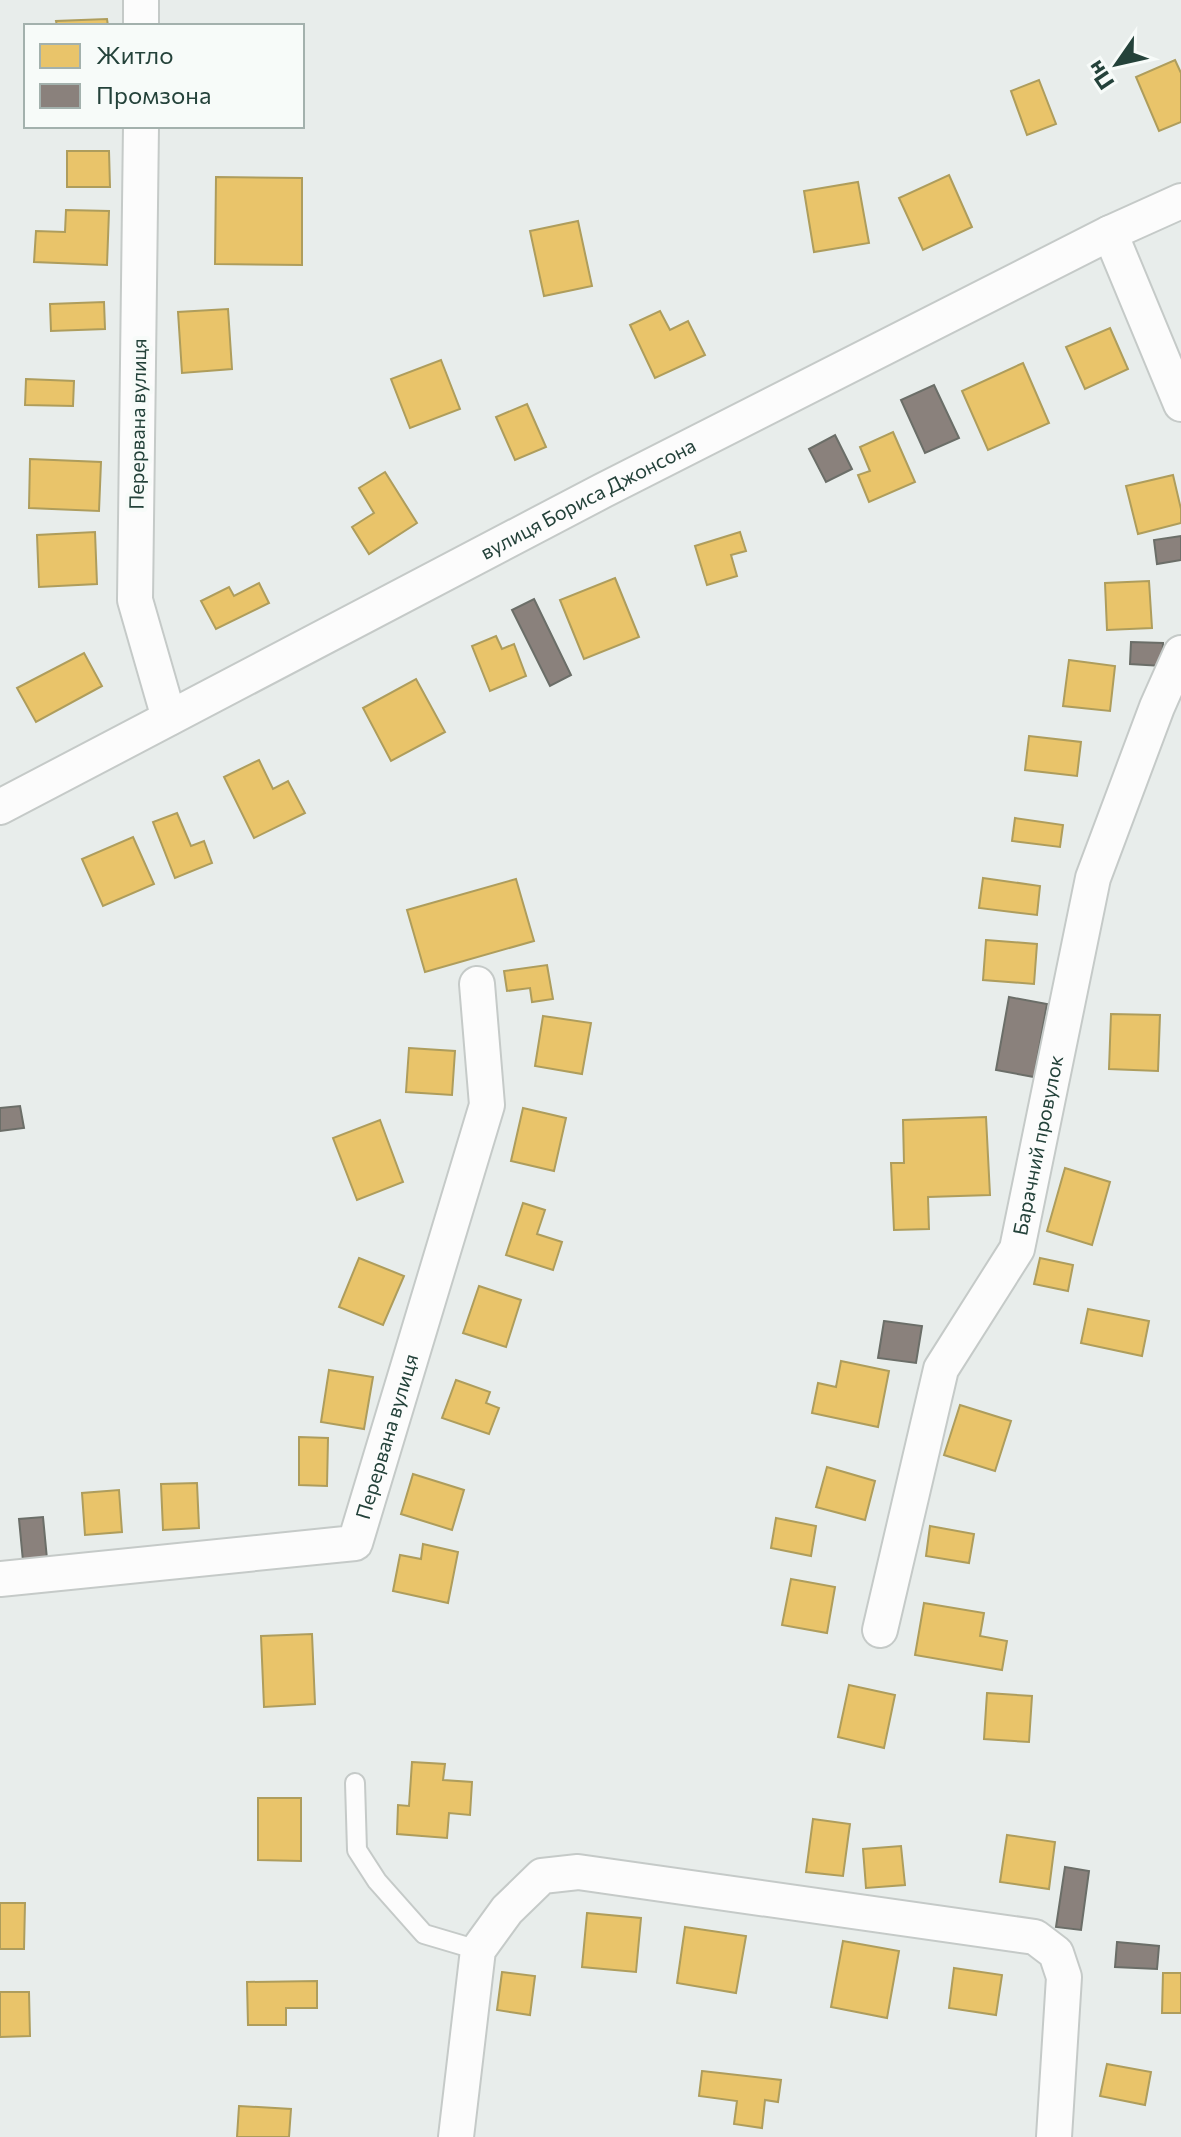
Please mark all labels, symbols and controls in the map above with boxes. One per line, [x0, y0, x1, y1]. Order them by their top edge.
legend [24, 24, 304, 128]
north arrow [1077, 24, 1157, 104]
text: Житло [96, 40, 174, 69]
text: Пн [1081, 56, 1119, 95]
text: Промзона [96, 80, 211, 109]
street label: Перервана вулиця [124, 338, 150, 510]
street label: вулиця Бориса Джонсона [476, 432, 699, 564]
street label: Барачний провулок [1007, 1053, 1067, 1237]
street label: Перервана вулиця [350, 1351, 422, 1522]

